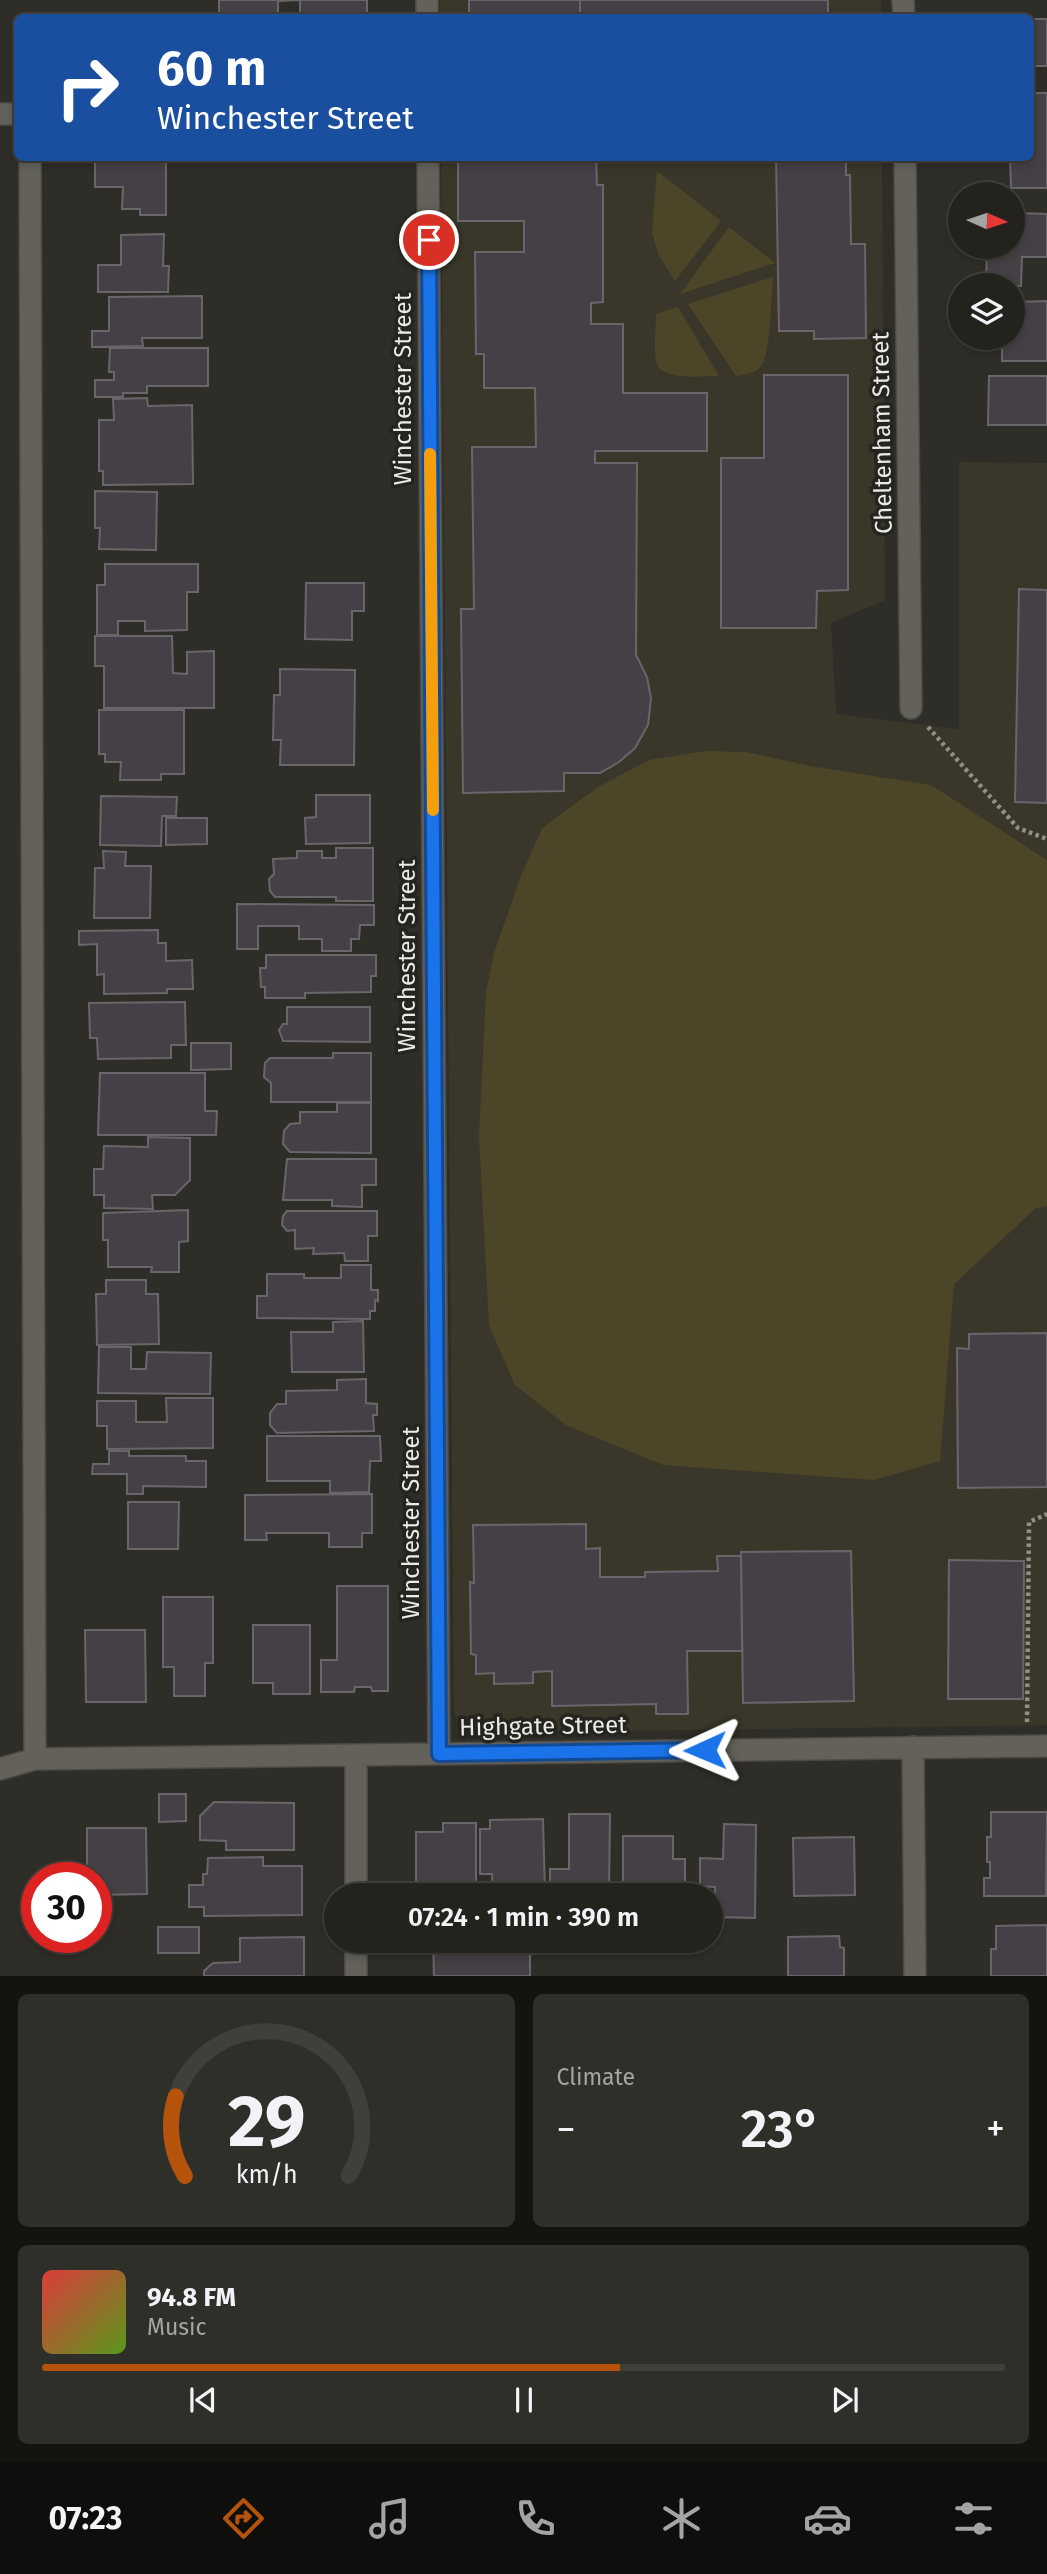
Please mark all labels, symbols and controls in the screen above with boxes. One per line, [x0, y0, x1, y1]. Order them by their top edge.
text: 60 m [157, 39, 266, 98]
icon: right [42, 42, 133, 133]
text: Winchester Street [157, 99, 414, 137]
north arrow [948, 182, 1026, 259]
map controls [948, 182, 1025, 350]
pin [399, 210, 459, 270]
icon: arrive [410, 221, 448, 259]
button: layers [948, 273, 1025, 350]
street label: Winchester Street [389, 292, 417, 485]
street label: Cheltenham Street [866, 331, 898, 534]
street label: Winchester Street [393, 859, 421, 1052]
street label: Winchester Street [397, 1426, 425, 1619]
street label: Highgate Street [459, 1711, 627, 1741]
position arrow [668, 1713, 742, 1787]
speed limit sign: 30 [21, 1862, 112, 1953]
text: 07:24 · 1 min · 390 m [408, 1902, 639, 1933]
text: Climate [557, 2063, 635, 2091]
text: 29 [227, 2079, 305, 2166]
text: 23° [741, 2098, 821, 2161]
text: − [557, 2106, 576, 2152]
text: + [986, 2106, 1005, 2152]
text: km/h [235, 2160, 297, 2190]
text: 94.8 FM [147, 2282, 236, 2313]
text: Music [147, 2313, 207, 2341]
icon: previous [184, 2381, 222, 2419]
icon: pause [505, 2381, 543, 2419]
icon: next [826, 2381, 864, 2419]
icon: directions [219, 2494, 268, 2543]
icon: music [365, 2494, 414, 2543]
icon: phone [511, 2494, 560, 2543]
icon: climate [657, 2494, 706, 2543]
icon: car [803, 2494, 852, 2543]
icon: filters [949, 2494, 998, 2543]
text: 07:23 [49, 2499, 122, 2537]

